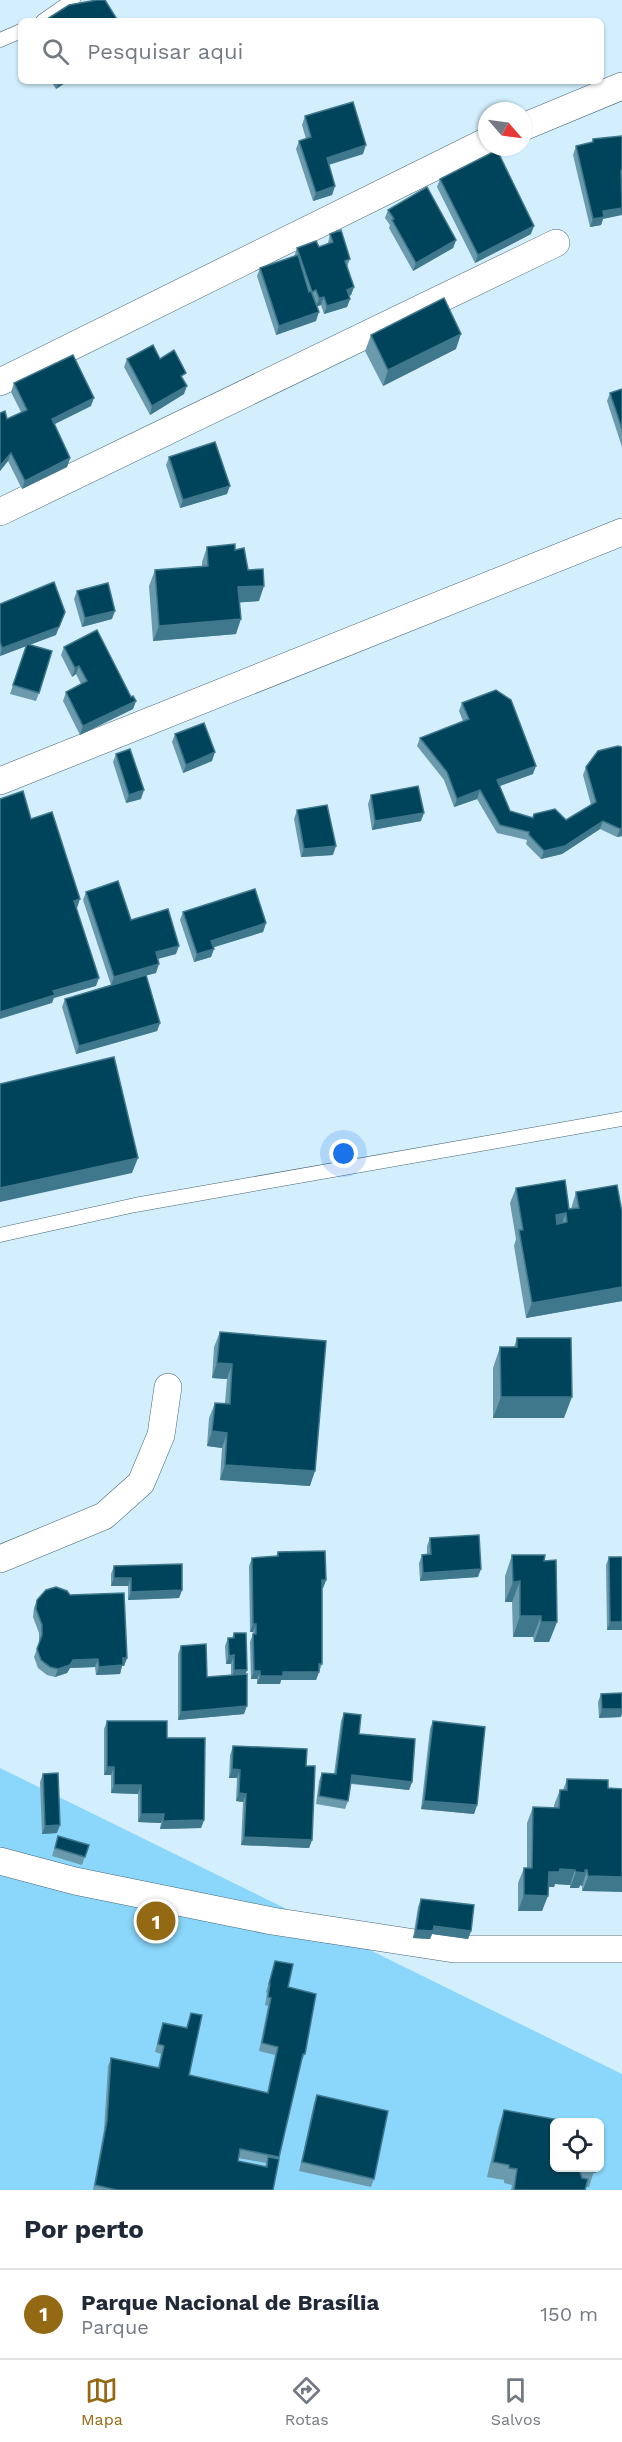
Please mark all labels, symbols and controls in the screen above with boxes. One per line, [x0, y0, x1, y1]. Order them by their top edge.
search box [18, 18, 604, 84]
icon: search [39, 35, 72, 68]
text: Pesquisar aqui [87, 39, 243, 64]
north arrow [478, 102, 532, 156]
your location [329, 1139, 358, 1168]
pin: 1 [136, 1898, 176, 1944]
map controls [550, 2118, 604, 2172]
button: locate [550, 2118, 604, 2172]
text: Por perto [24, 2214, 144, 2244]
text: Parque Nacional de Brasília [81, 2290, 379, 2315]
text: 1 [39, 2302, 48, 2326]
text: 150 m [540, 2302, 598, 2326]
text: Parque [81, 2315, 149, 2339]
tab: Mapa [81, 2374, 123, 2429]
tab: Rotas [285, 2374, 329, 2429]
tab: Salvos [491, 2374, 541, 2429]

